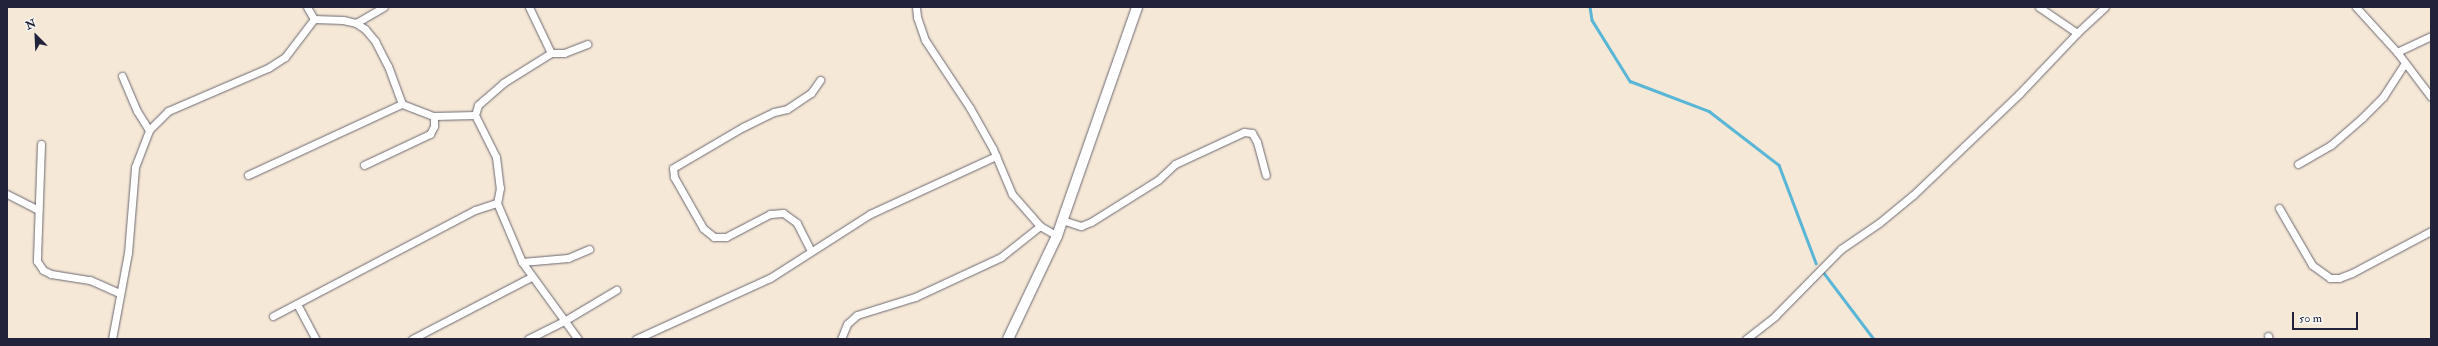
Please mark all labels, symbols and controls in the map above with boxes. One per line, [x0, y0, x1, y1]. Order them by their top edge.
north arrow [16, 16, 56, 56]
text: N [24, 17, 38, 33]
scale bar [2294, 304, 2360, 330]
text: 50 m [2299, 311, 2322, 326]

